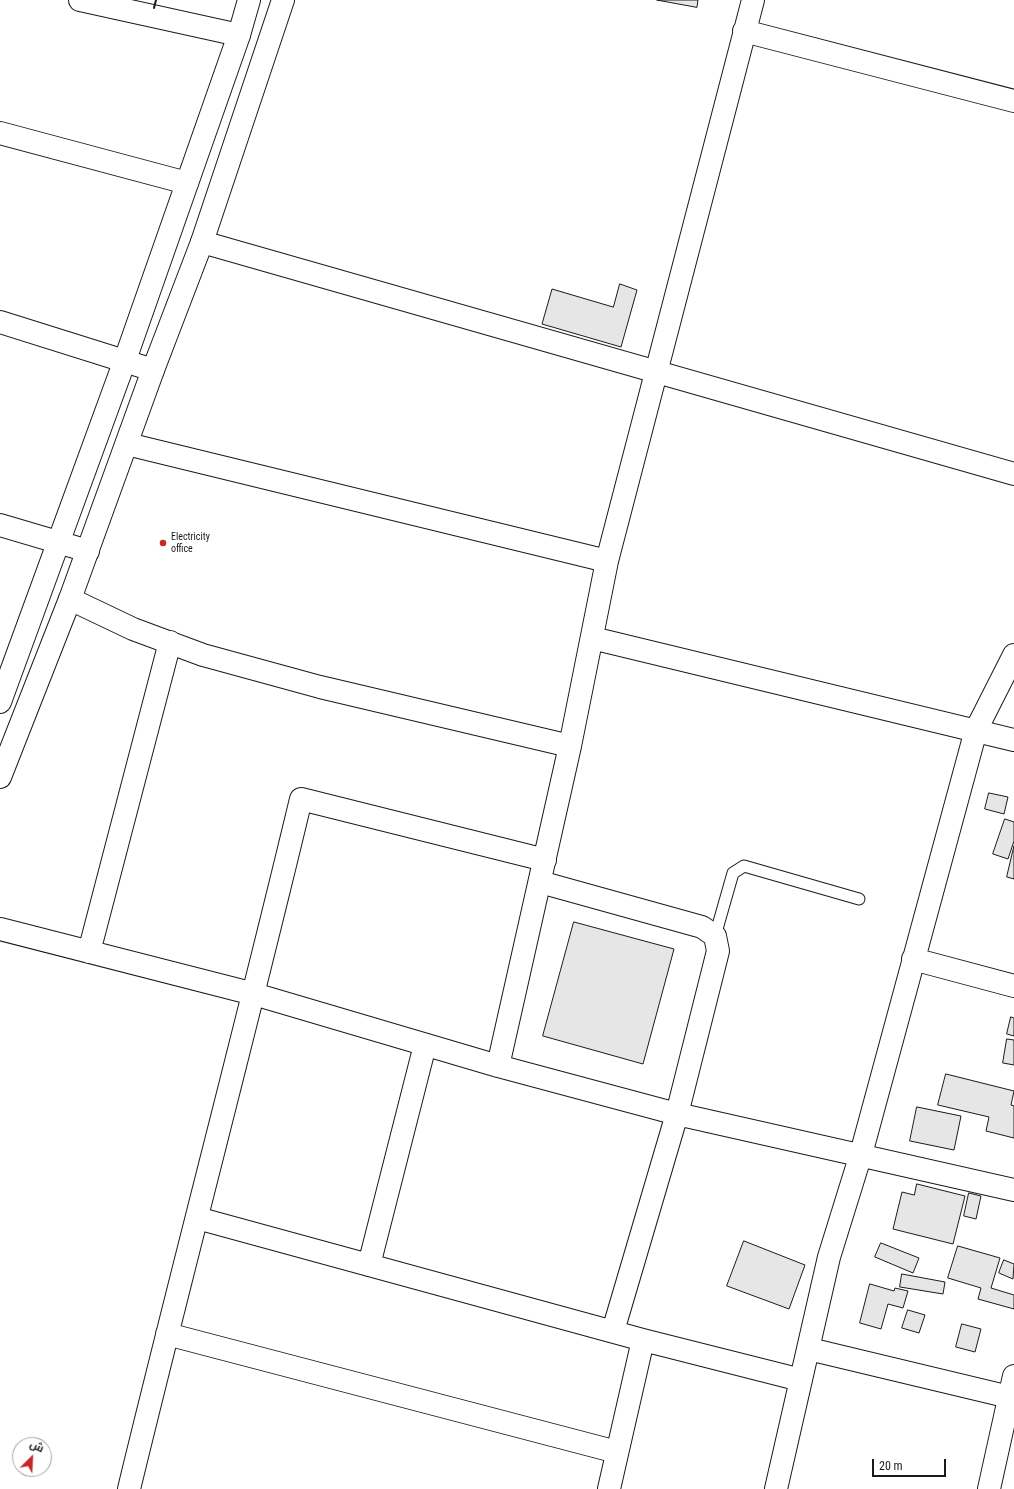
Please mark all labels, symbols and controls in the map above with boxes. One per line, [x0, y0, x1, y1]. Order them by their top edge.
place label: Electricity office [171, 531, 210, 554]
marker: Electricity office [158, 538, 168, 548]
north arrow [12, 1437, 52, 1477]
text: ش [28, 1438, 46, 1455]
scale bar [874, 1451, 948, 1477]
text: 20 m [879, 1459, 903, 1473]

